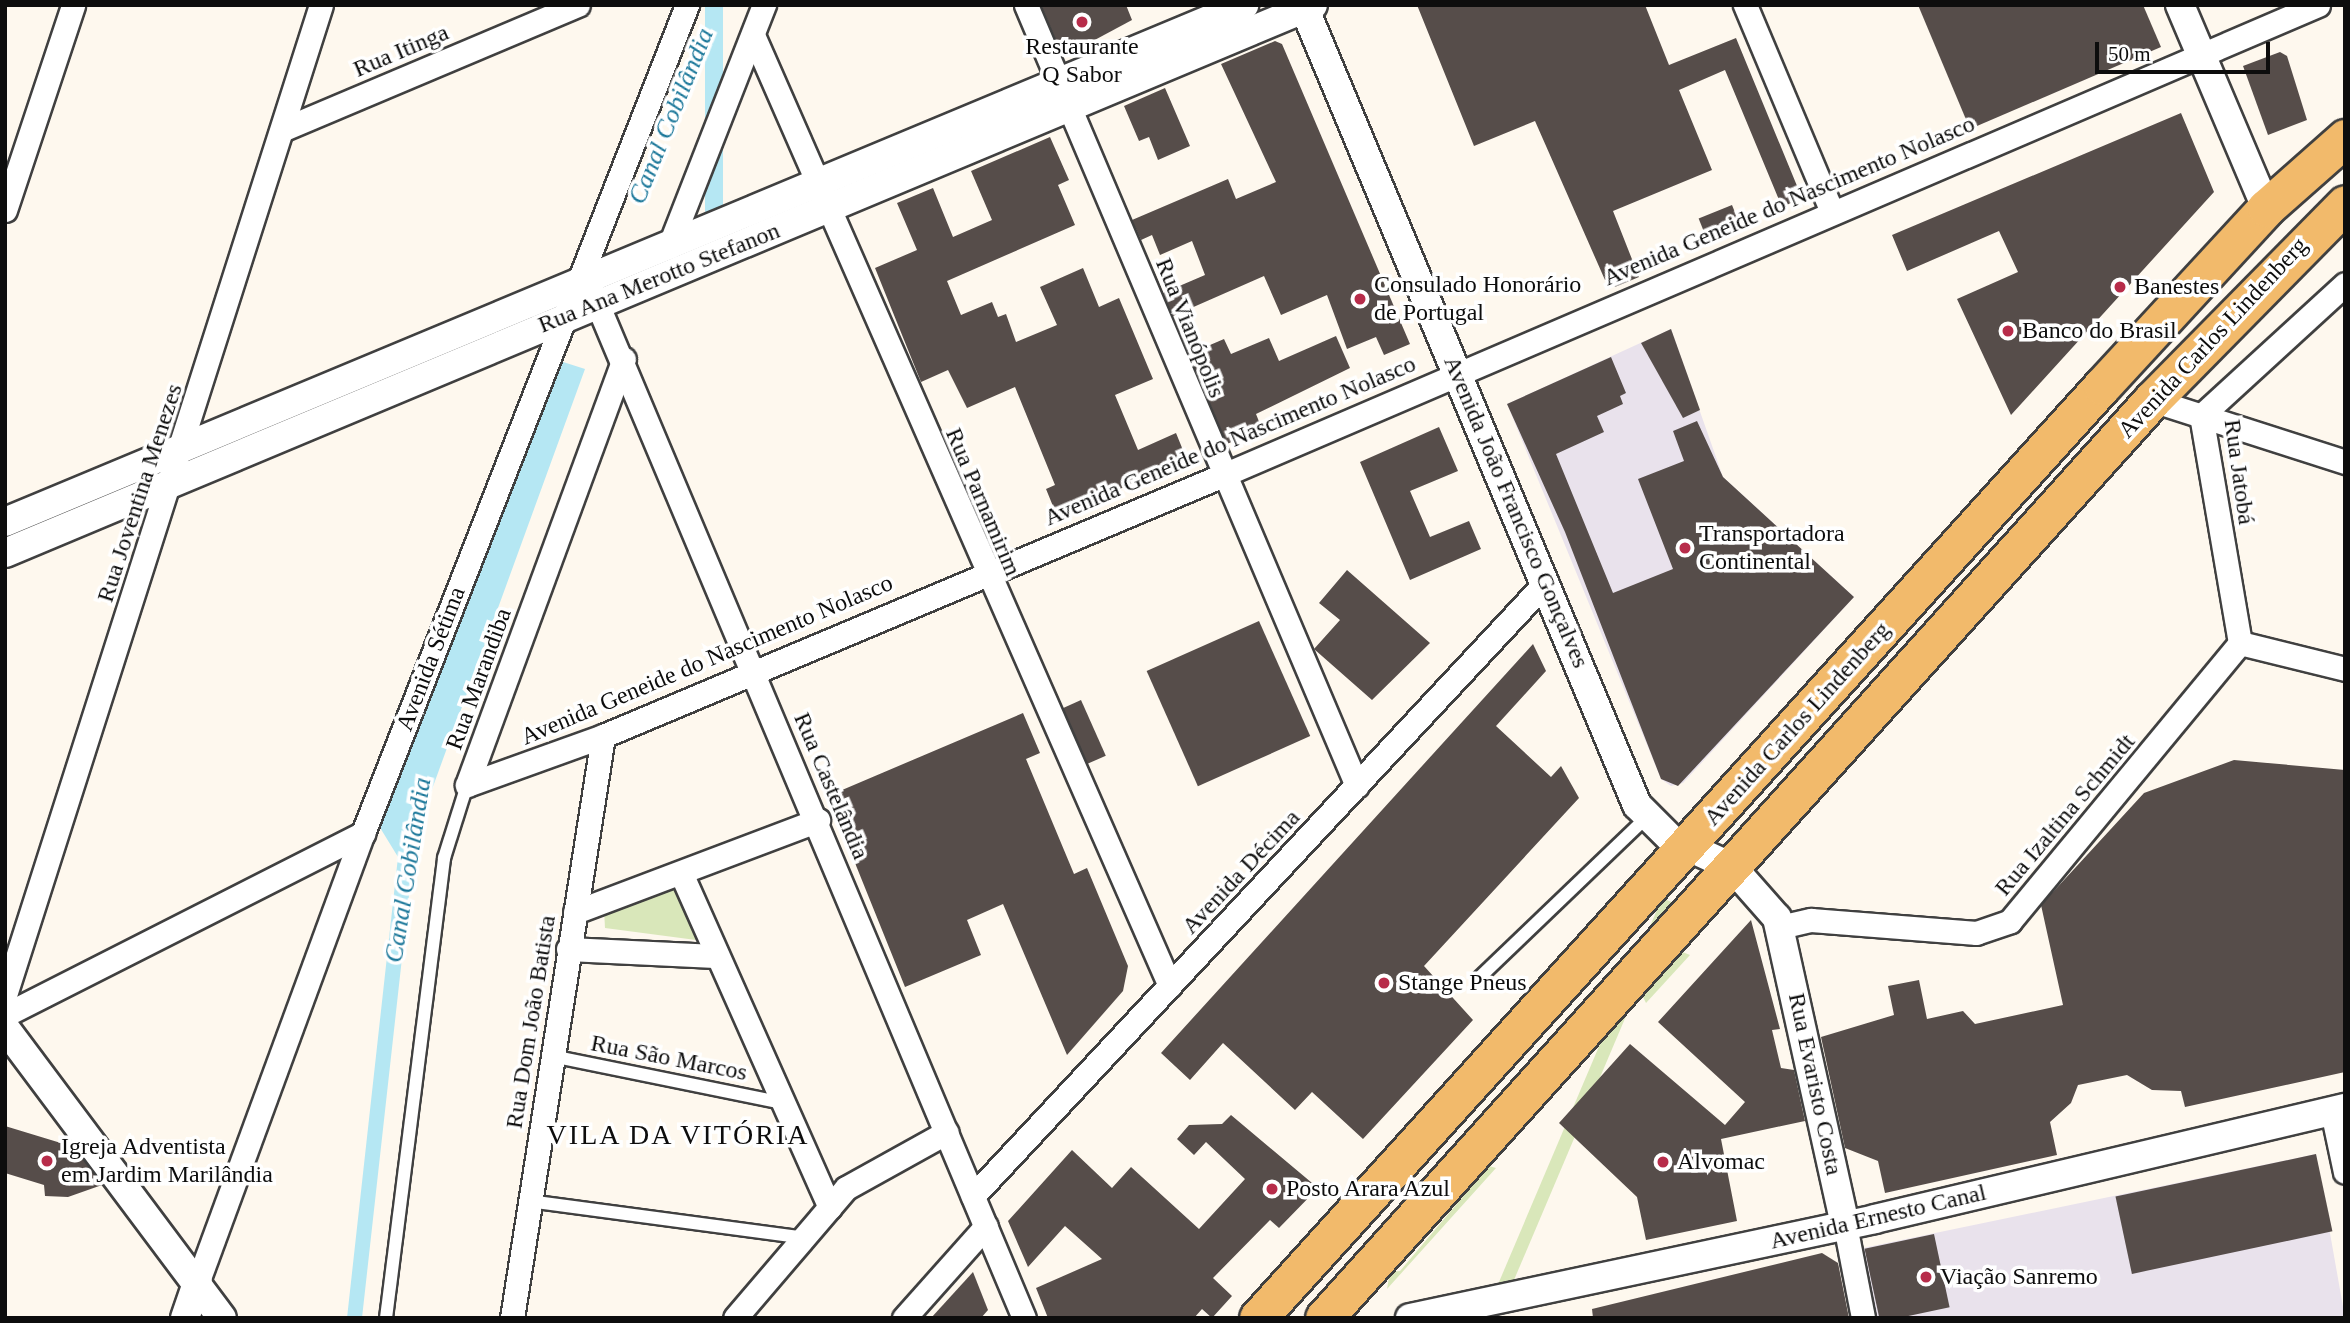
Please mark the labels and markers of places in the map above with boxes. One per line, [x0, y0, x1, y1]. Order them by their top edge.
marker: Restaurante Q Sabor [1074, 14, 1090, 30]
place label: Restaurante Q Sabor [1025, 33, 1139, 89]
place label: Consulado Honorário de Portugal [1374, 271, 1581, 327]
place label: Banestes [2134, 273, 2219, 301]
marker: Banestes [2112, 279, 2128, 295]
marker: Consulado Honorário de Portugal [1352, 291, 1368, 307]
place label: Banco do Brasil [2022, 317, 2177, 345]
marker: Banco do Brasil [2000, 323, 2016, 339]
place label: Transportadora Continental [1699, 520, 1845, 576]
marker: Transportadora Continental [1677, 540, 1693, 556]
place label: Stange Pneus [1398, 969, 1527, 997]
marker: Stange Pneus [1376, 975, 1392, 991]
place label: Igreja Adventista em Jardim Marilândia [61, 1133, 273, 1189]
place label: Alvomac [1677, 1148, 1765, 1176]
marker: Igreja Adventista em Jardim Marilândia [39, 1153, 55, 1169]
marker: Alvomac [1655, 1154, 1671, 1170]
place label: Posto Arara Azul [1286, 1175, 1453, 1203]
marker: Posto Arara Azul [1264, 1181, 1280, 1197]
place label: Viação Sanremo [1940, 1263, 2098, 1291]
marker: Viação Sanremo [1918, 1269, 1934, 1285]

